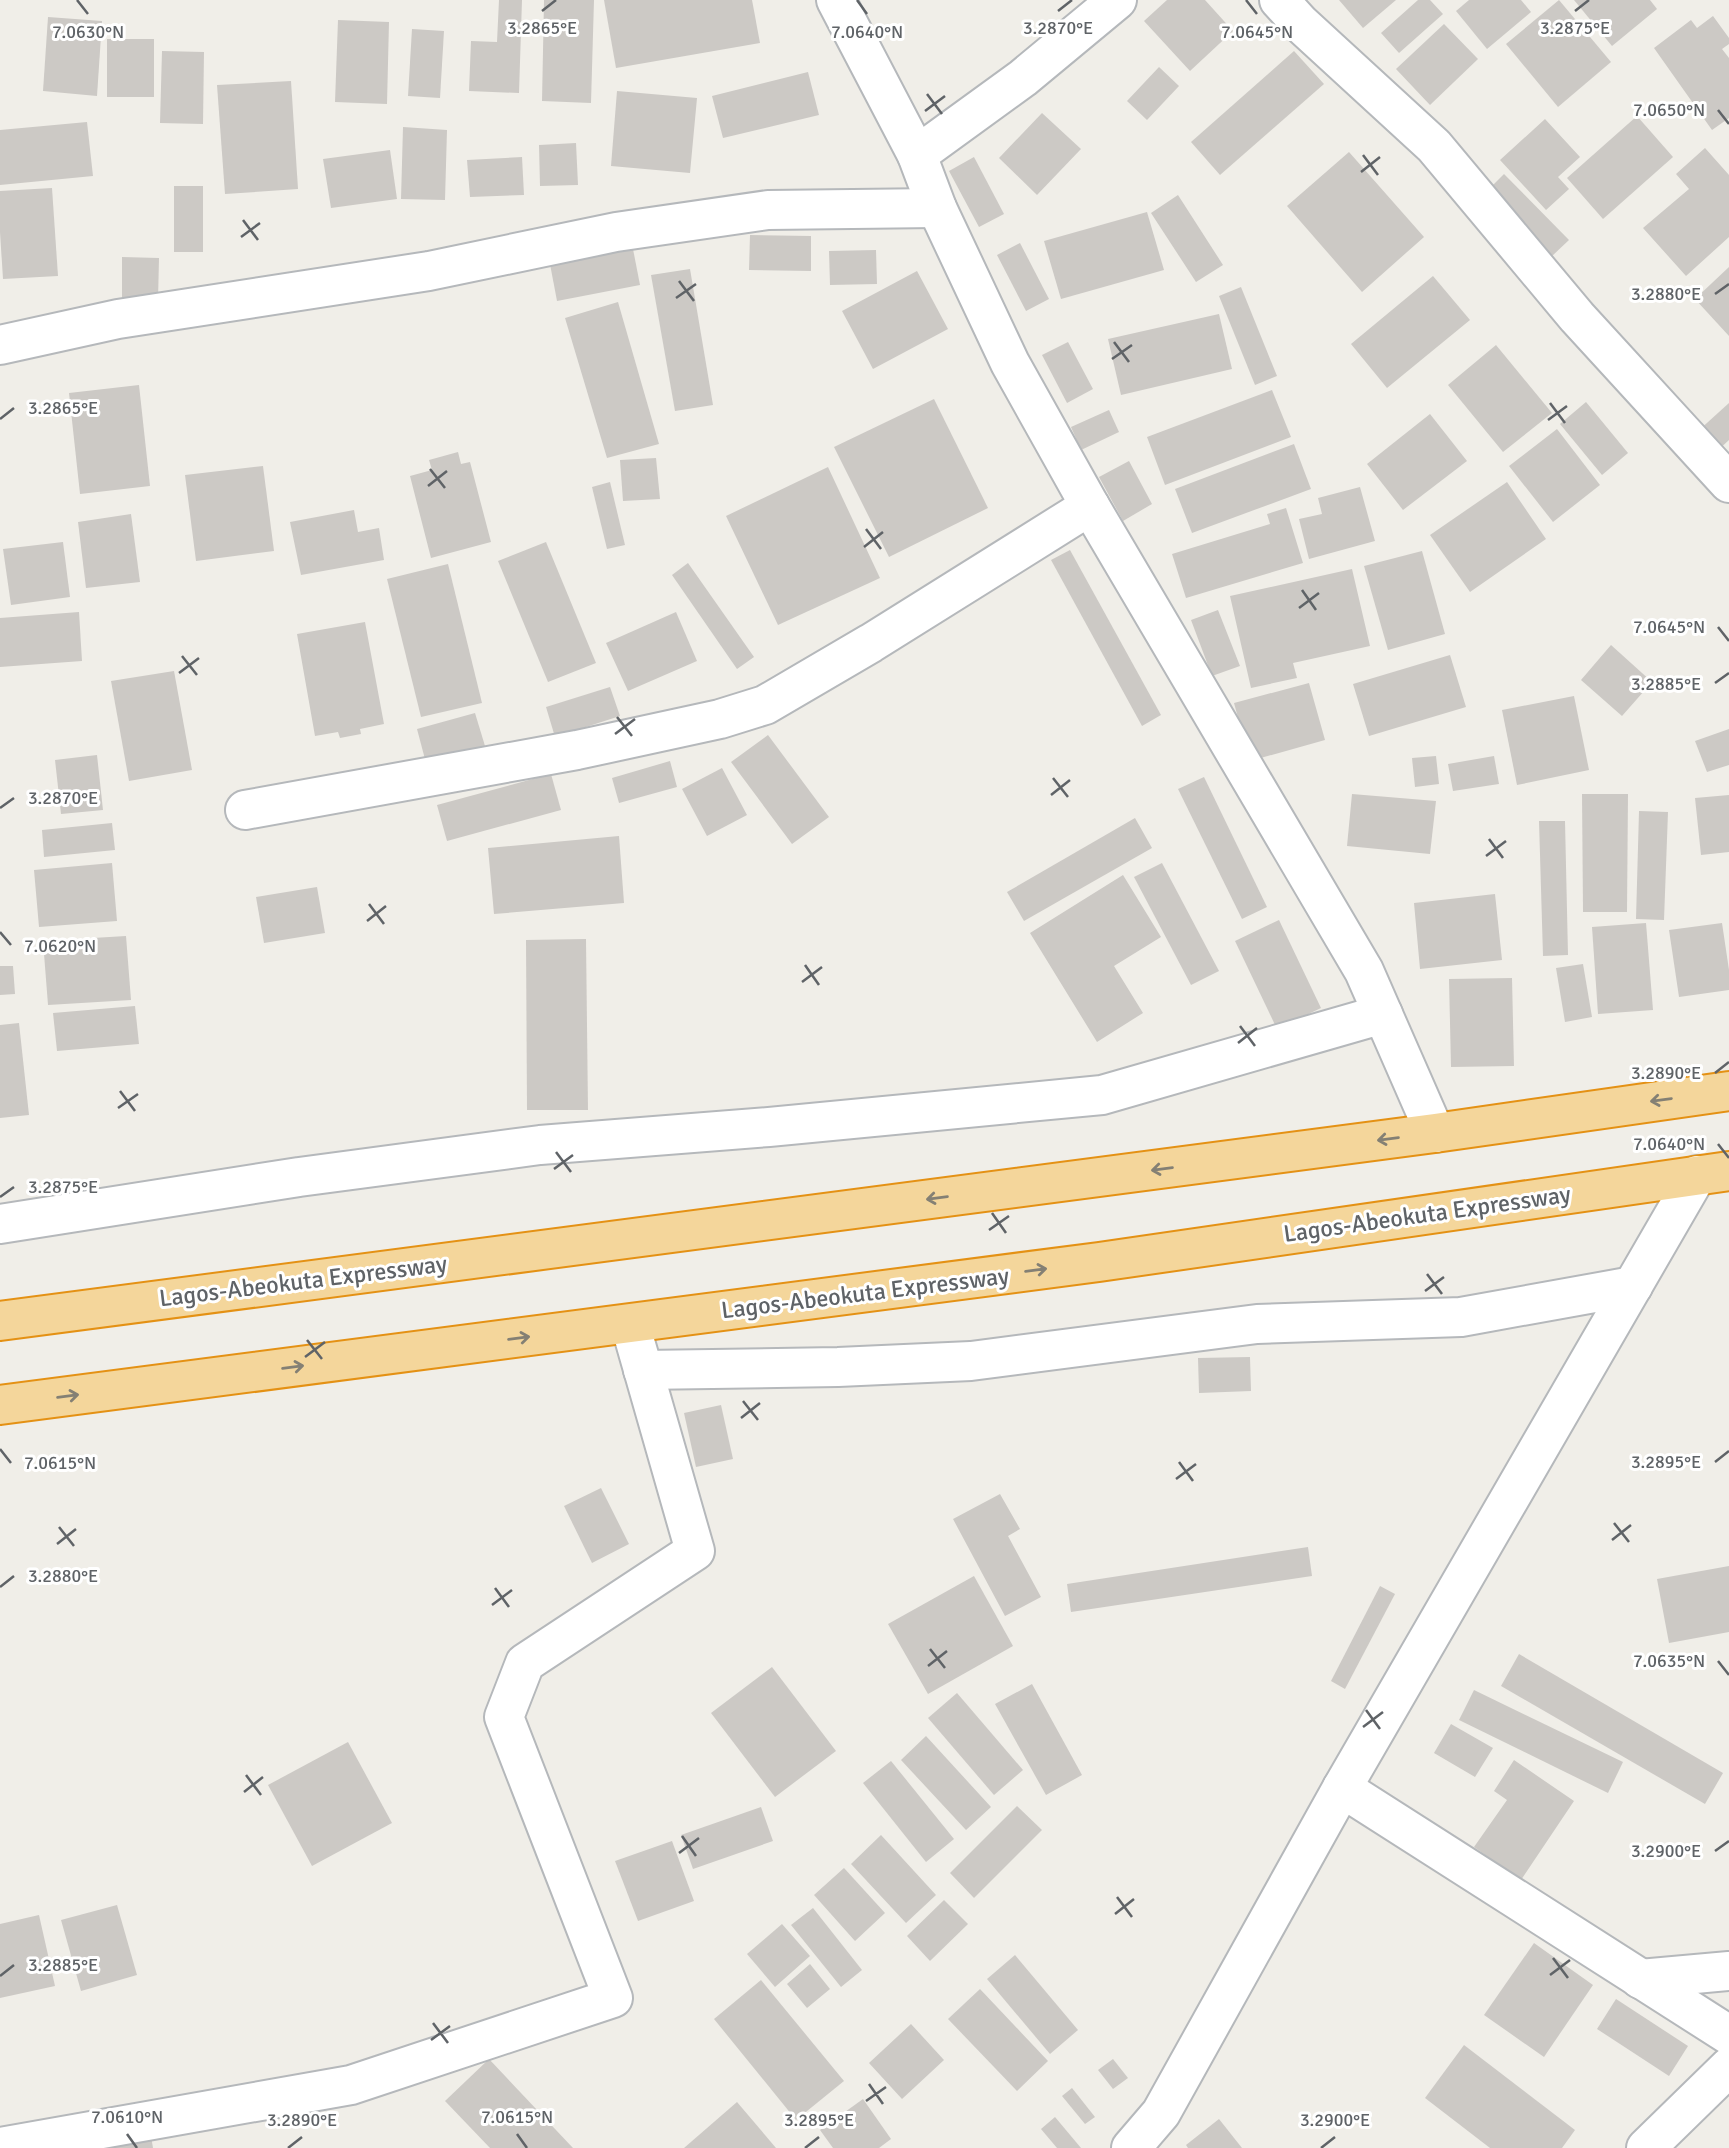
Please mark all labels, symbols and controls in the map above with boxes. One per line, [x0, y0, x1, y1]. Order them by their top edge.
text: 3.2865°E [507, 17, 577, 39]
text: 3.2870°E [1023, 17, 1093, 39]
text: 3.2875°E [1540, 17, 1610, 39]
text: 7.0630°N [52, 21, 124, 43]
text: 7.0640°N [831, 21, 903, 43]
text: 7.0645°N [1221, 21, 1293, 43]
text: 7.0650°N [1633, 99, 1705, 121]
text: 3.2880°E [1631, 283, 1701, 305]
text: 3.2865°E [28, 397, 98, 419]
text: 7.0645°N [1633, 616, 1705, 638]
text: 3.2885°E [1631, 673, 1701, 695]
text: 3.2870°E [28, 787, 98, 809]
text: 7.0620°N [24, 935, 96, 957]
text: 3.2890°E [1631, 1062, 1701, 1084]
one-way arrow [1651, 1094, 1673, 1107]
one-way arrow [1377, 1133, 1400, 1146]
text: 7.0640°N [1633, 1133, 1705, 1155]
one-way arrow [1151, 1163, 1174, 1176]
text: 3.2875°E [28, 1176, 98, 1198]
street label: Lagos-Abeokuta Expressway [1281, 1179, 1573, 1249]
one-way arrow [926, 1192, 948, 1205]
street label: Lagos-Abeokuta Expressway [157, 1248, 449, 1314]
street label: Lagos-Abeokuta Expressway [719, 1260, 1011, 1326]
one-way arrow [1024, 1264, 1047, 1277]
one-way arrow [507, 1331, 530, 1344]
one-way arrow [281, 1361, 304, 1374]
one-way arrow [56, 1390, 79, 1403]
text: 3.2895°E [1631, 1451, 1701, 1473]
text: 7.0615°N [24, 1452, 96, 1474]
text: 3.2880°E [28, 1565, 98, 1587]
text: 7.0635°N [1633, 1650, 1705, 1672]
text: 3.2900°E [1631, 1840, 1701, 1862]
text: 3.2885°E [28, 1954, 98, 1976]
text: 7.0610°N [91, 2106, 163, 2128]
text: 7.0615°N [481, 2106, 553, 2128]
text: 3.2890°E [267, 2109, 337, 2131]
text: 3.2895°E [784, 2109, 854, 2131]
text: 3.2900°E [1300, 2109, 1370, 2131]

